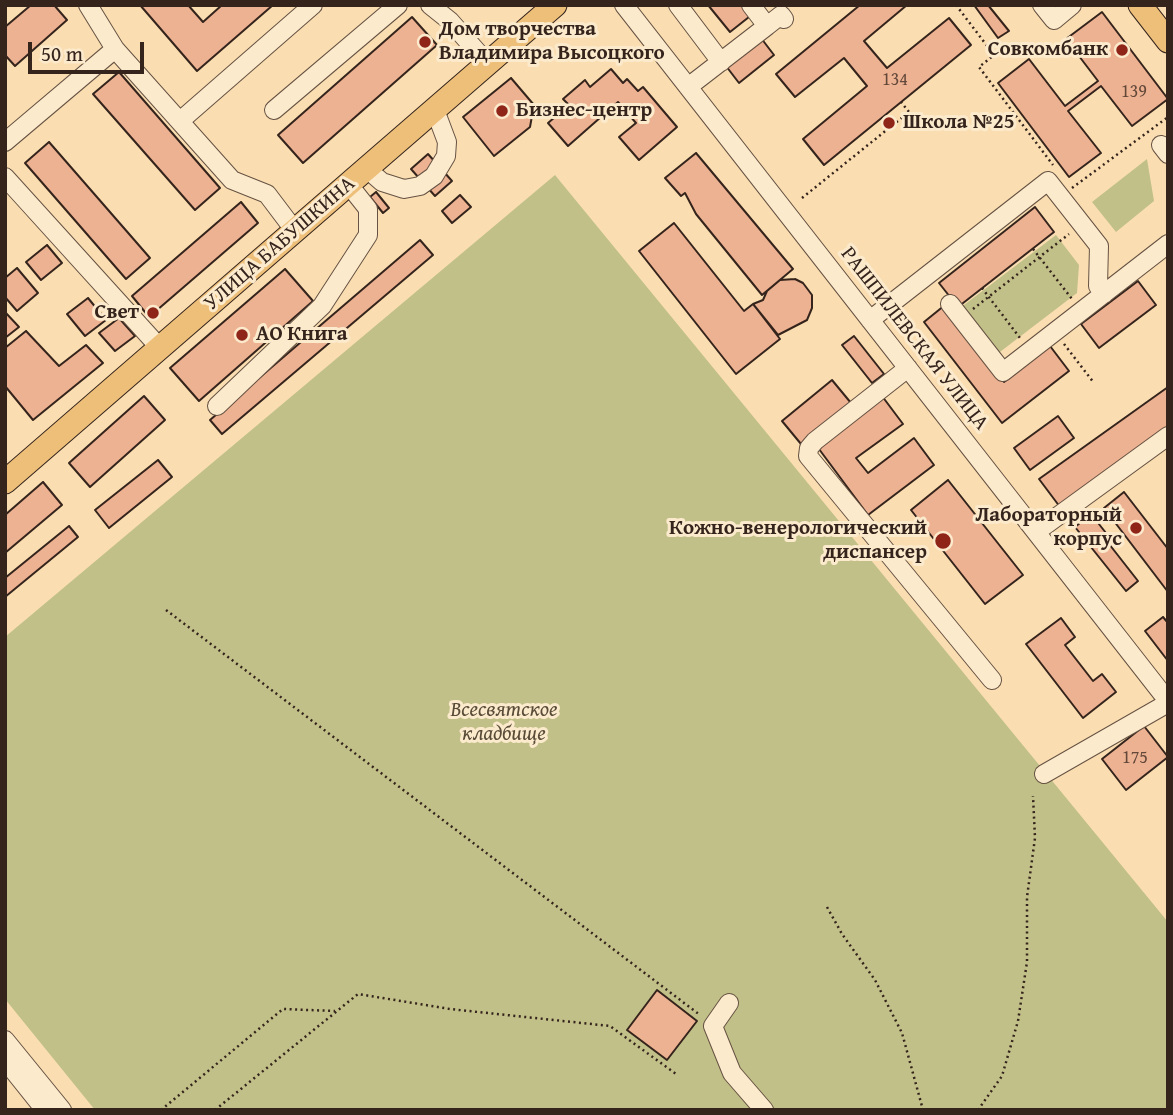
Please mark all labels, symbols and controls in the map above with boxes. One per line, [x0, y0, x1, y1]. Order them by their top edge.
place label: Дом творчества Владимира Высоцкого [439, 17, 665, 67]
scale bar [32, 28, 147, 72]
marker: Дом творчества Владимира Высоцкого [417, 34, 433, 50]
place label: Совкомбанк [988, 37, 1108, 63]
text: 50 m [41, 38, 83, 69]
marker: Совкомбанк [1114, 42, 1130, 58]
house number: 134 [882, 69, 908, 91]
house number: 139 [1121, 81, 1147, 103]
place label: Бизнес-центр [516, 98, 652, 124]
marker: Бизнес-центр [494, 103, 510, 119]
place label: Школа №25 [903, 110, 1015, 136]
marker: Школа №25 [881, 115, 897, 131]
street label: УЛИЦА БАБУШКИНА [199, 172, 361, 316]
street label: РАШПИЛЕВСКАЯ УЛИЦА [835, 242, 993, 436]
place label: Свет [95, 300, 139, 326]
marker: Свет [145, 305, 161, 321]
place label: АО Книга [256, 322, 348, 348]
marker: АО Книга [234, 327, 250, 343]
place label: Лабораторный корпус [975, 503, 1122, 553]
place label: Кожно-венерологический диспансер [669, 516, 927, 566]
marker: Лабораторный корпус [1128, 520, 1144, 536]
marker: Кожно-венерологический диспансер [933, 531, 953, 551]
park label: Всесвятское кладбище [450, 698, 558, 748]
house number: 175 [1122, 747, 1148, 769]

